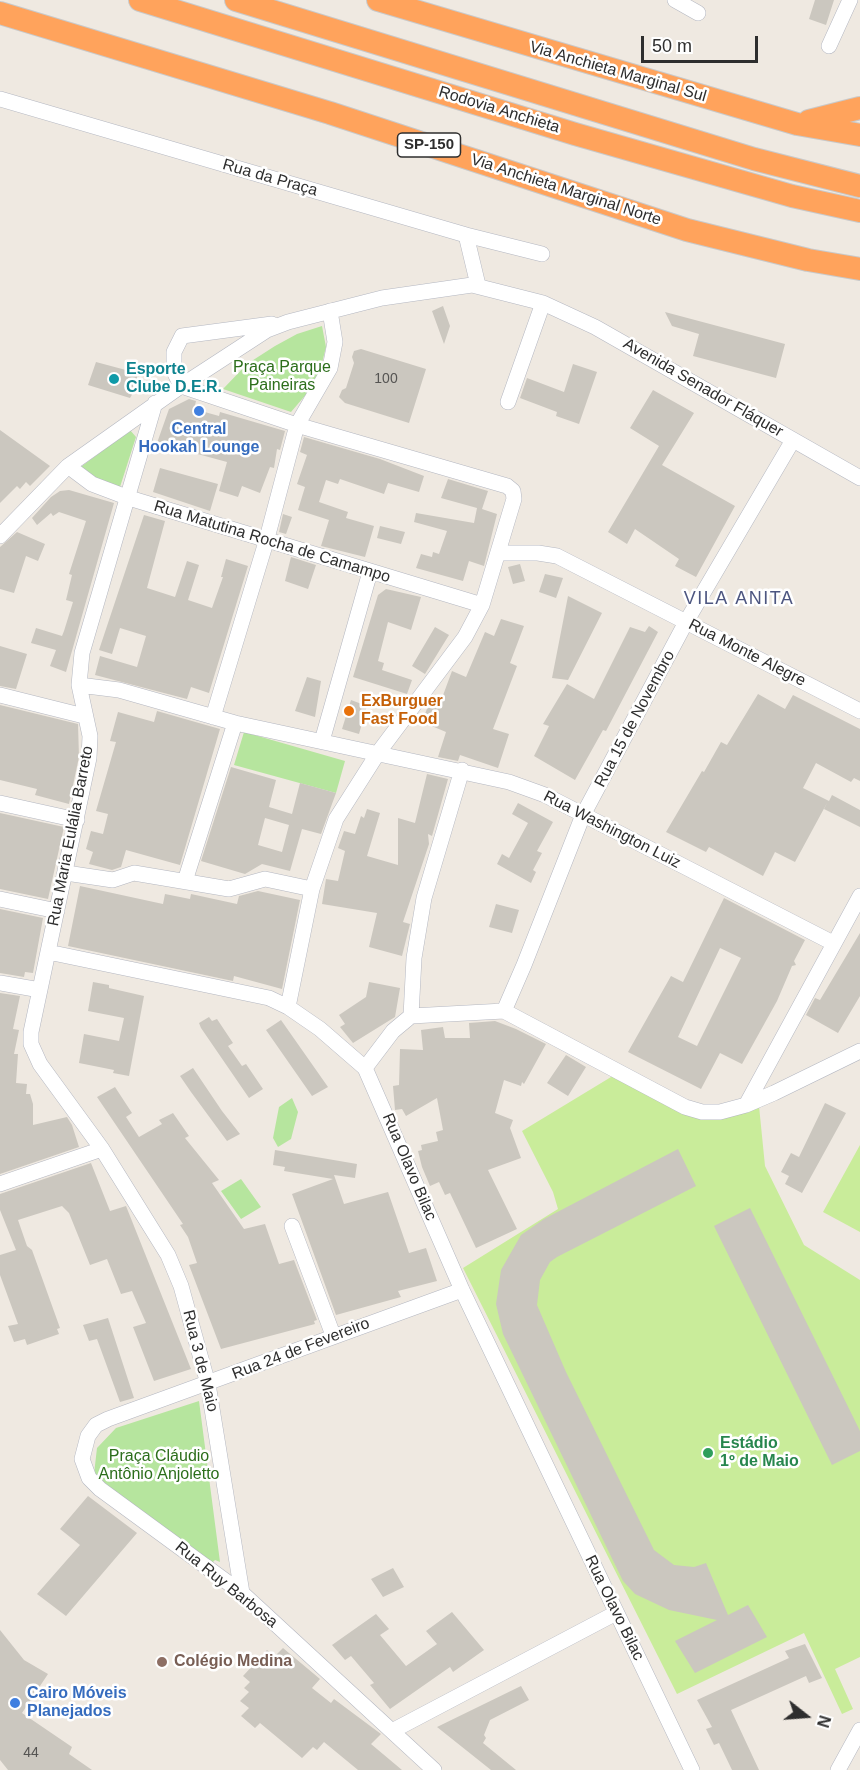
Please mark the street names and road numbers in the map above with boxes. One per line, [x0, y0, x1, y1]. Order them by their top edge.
street label: Via Anchieta Marginal Sul [527, 38, 709, 106]
street label: Rodovia Anchieta [436, 82, 562, 138]
road number: SP-150 [398, 133, 460, 157]
street label: Via Anchieta Marginal Norte [468, 150, 664, 230]
street label: Rua da Praça [220, 155, 320, 201]
street label: Avenida Senador Fláquer [620, 334, 786, 442]
street label: Rua Matutina Rocha de Camampo [151, 497, 393, 587]
street label: Rua Monte Alegre [685, 615, 809, 691]
street label: Rua 15 de Novembro [591, 647, 679, 791]
street label: Rua Maria Eulália Barreto [44, 744, 98, 928]
street label: Rua Washington Luiz [540, 787, 684, 873]
street label: Rua Olavo Bilac [378, 1110, 440, 1224]
street label: Rua 3 de Maio [178, 1308, 222, 1414]
street label: Rua 24 de Fevereiro [229, 1314, 373, 1384]
street label: Rua Ruy Barbosa [171, 1538, 281, 1632]
street label: Rua Olavo Bilac [580, 1552, 648, 1664]

